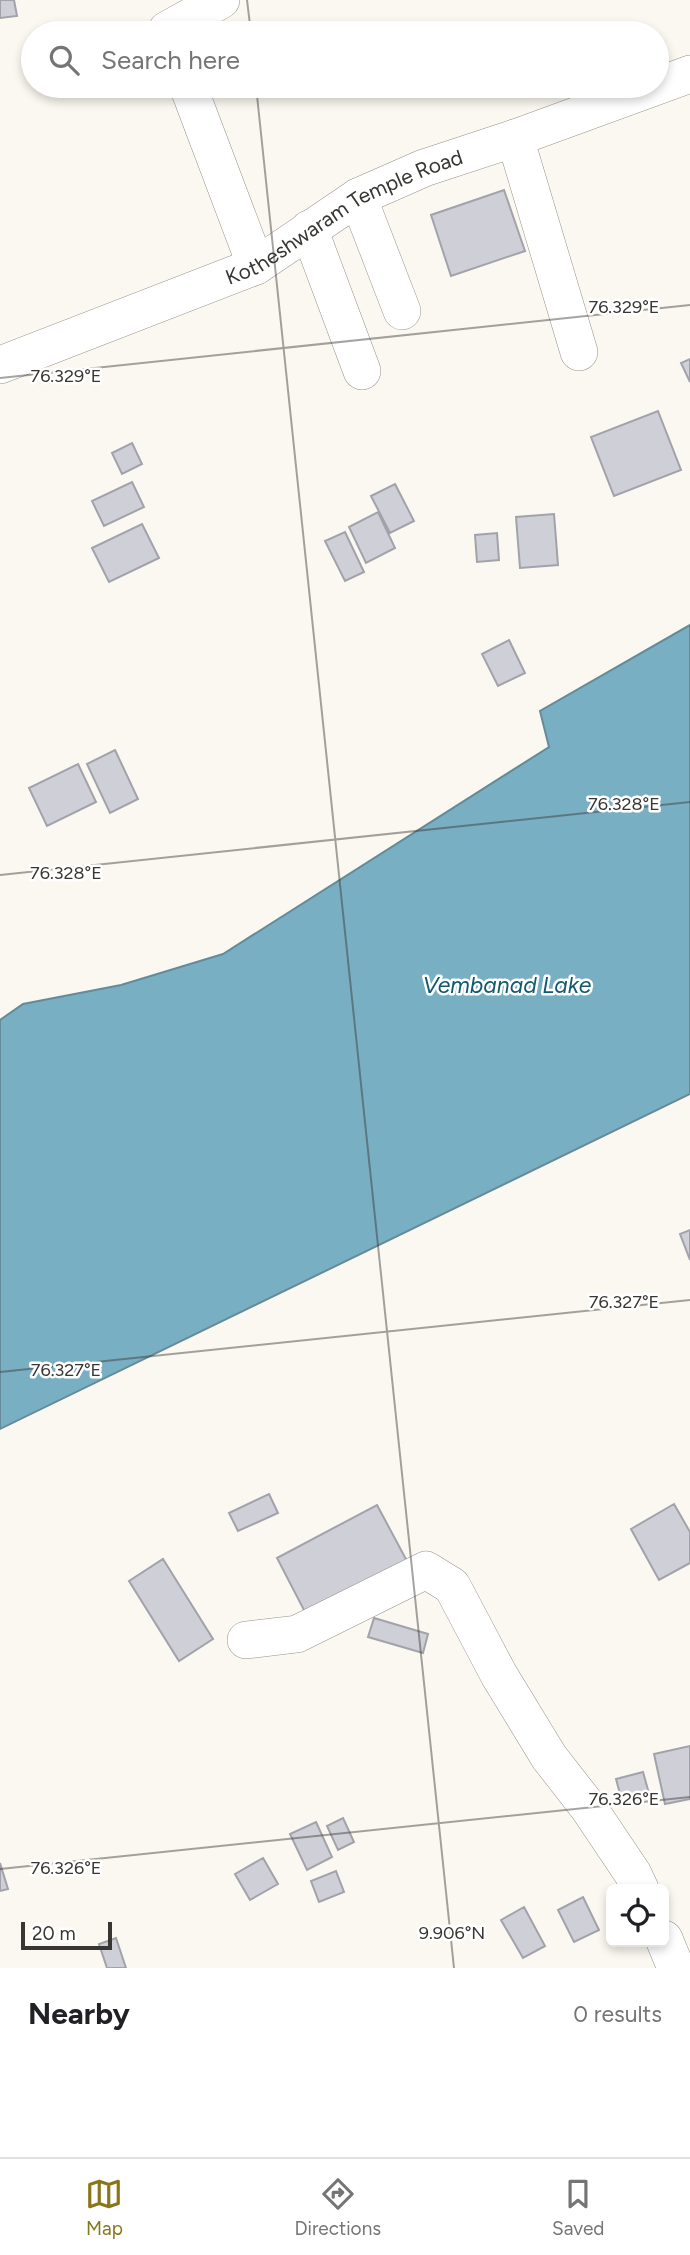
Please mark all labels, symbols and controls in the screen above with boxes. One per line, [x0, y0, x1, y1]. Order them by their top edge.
search box [21, 21, 669, 98]
icon: search [45, 41, 83, 79]
text: Search here [101, 44, 240, 76]
street label: Kotheshwaram Temple Road [222, 144, 466, 289]
text: 76.329°E [589, 296, 659, 318]
text: 76.329°E [31, 365, 101, 387]
text: 76.328°E [588, 793, 660, 815]
text: 76.328°E [30, 862, 102, 884]
water label: Vembanad Lake [423, 971, 592, 999]
text: 76.327°E [589, 1291, 659, 1313]
text: 76.327°E [31, 1359, 101, 1381]
text: 76.326°E [589, 1788, 659, 1810]
text: 76.326°E [31, 1857, 101, 1879]
map controls [606, 1884, 669, 1947]
button: locate [606, 1884, 669, 1947]
scale bar [21, 1919, 112, 1951]
text: 20 m [32, 1922, 76, 1945]
text: 9.906°N [419, 1922, 485, 1944]
text: Nearby [28, 1995, 130, 2032]
text: 0 results [573, 2000, 662, 2028]
tab: Map [85, 2175, 123, 2240]
tab: Directions [294, 2175, 381, 2240]
tab: Saved [552, 2175, 604, 2240]

